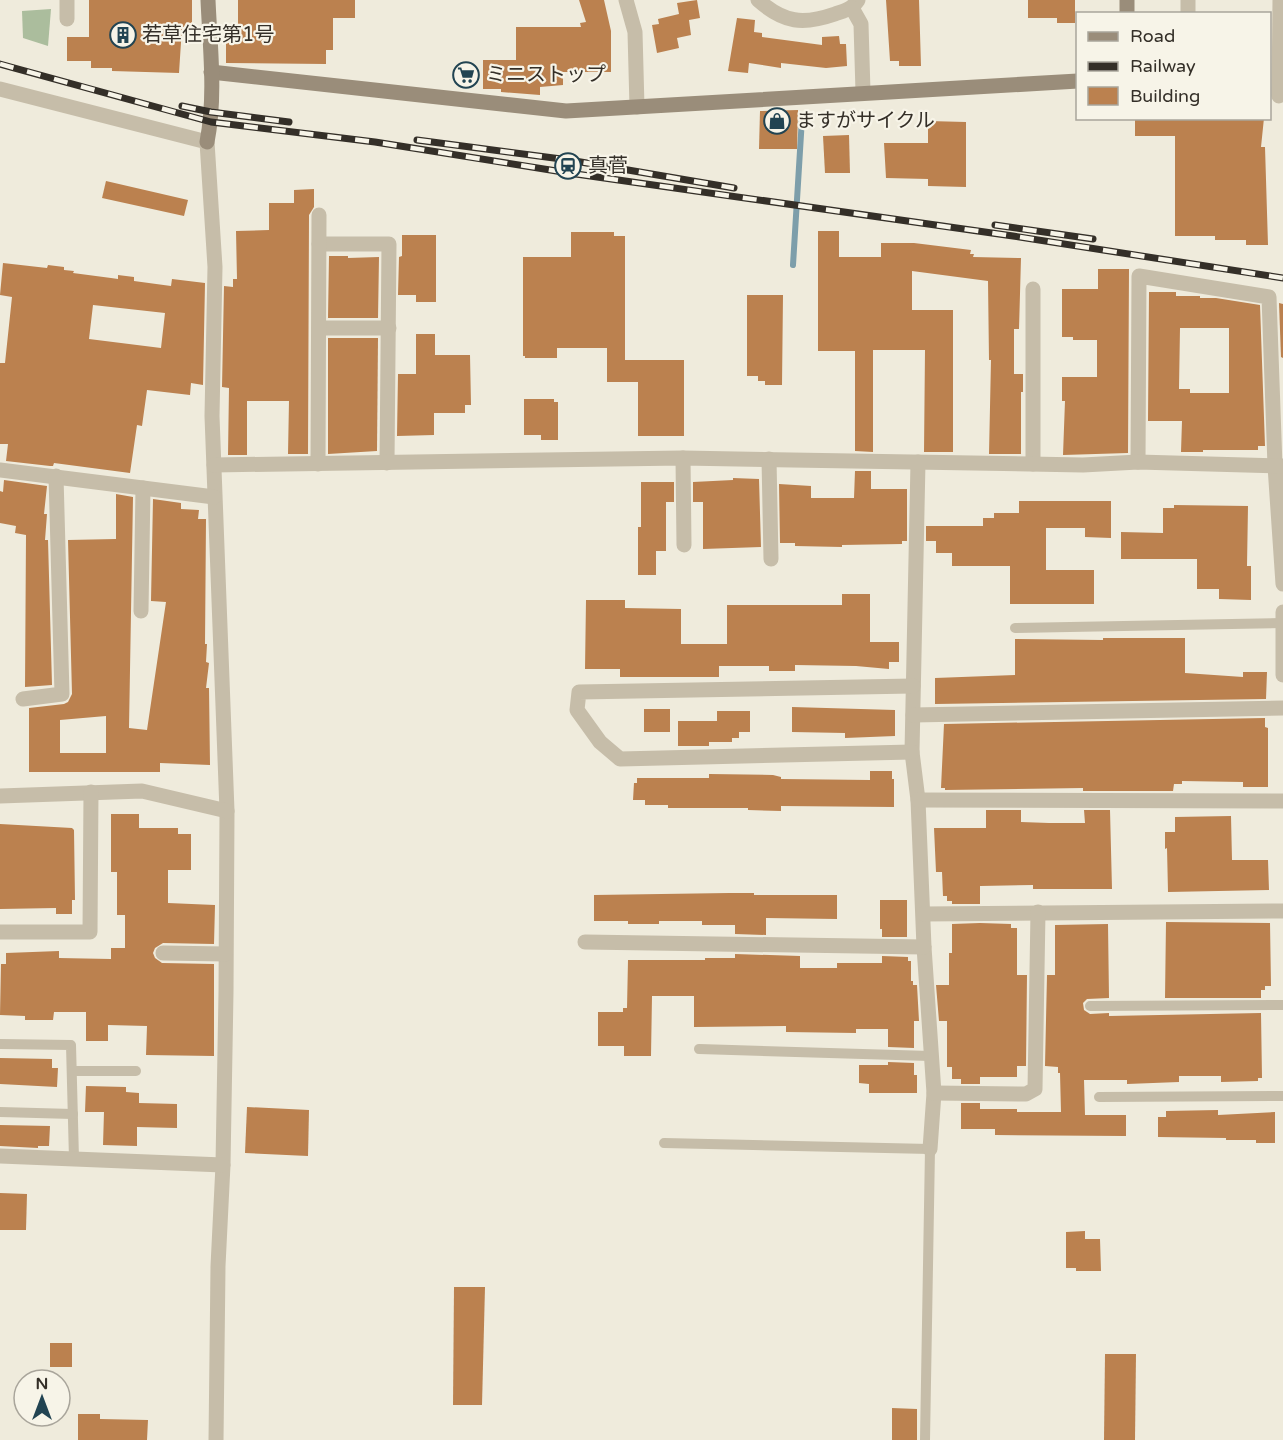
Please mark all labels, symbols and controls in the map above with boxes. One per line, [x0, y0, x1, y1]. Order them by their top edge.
legend [1076, 12, 1271, 120]
building icon: 若草住宅第1号 [108, 20, 138, 50]
place label: 若草住宅第1号 [142, 23, 275, 47]
text: Road [1130, 25, 1175, 47]
text: Railway [1130, 55, 1196, 77]
supermarket icon: ミニストップ [451, 60, 481, 90]
place label: ミニストップ [486, 63, 606, 87]
text: Building [1130, 85, 1200, 107]
shop icon: ますがサイクル [762, 106, 792, 136]
place label: ますがサイクル [796, 109, 935, 133]
station icon: 真菅 [553, 151, 583, 181]
place label: 真菅 [588, 154, 628, 178]
north arrow [12, 1368, 72, 1428]
text: N [36, 1374, 48, 1394]

